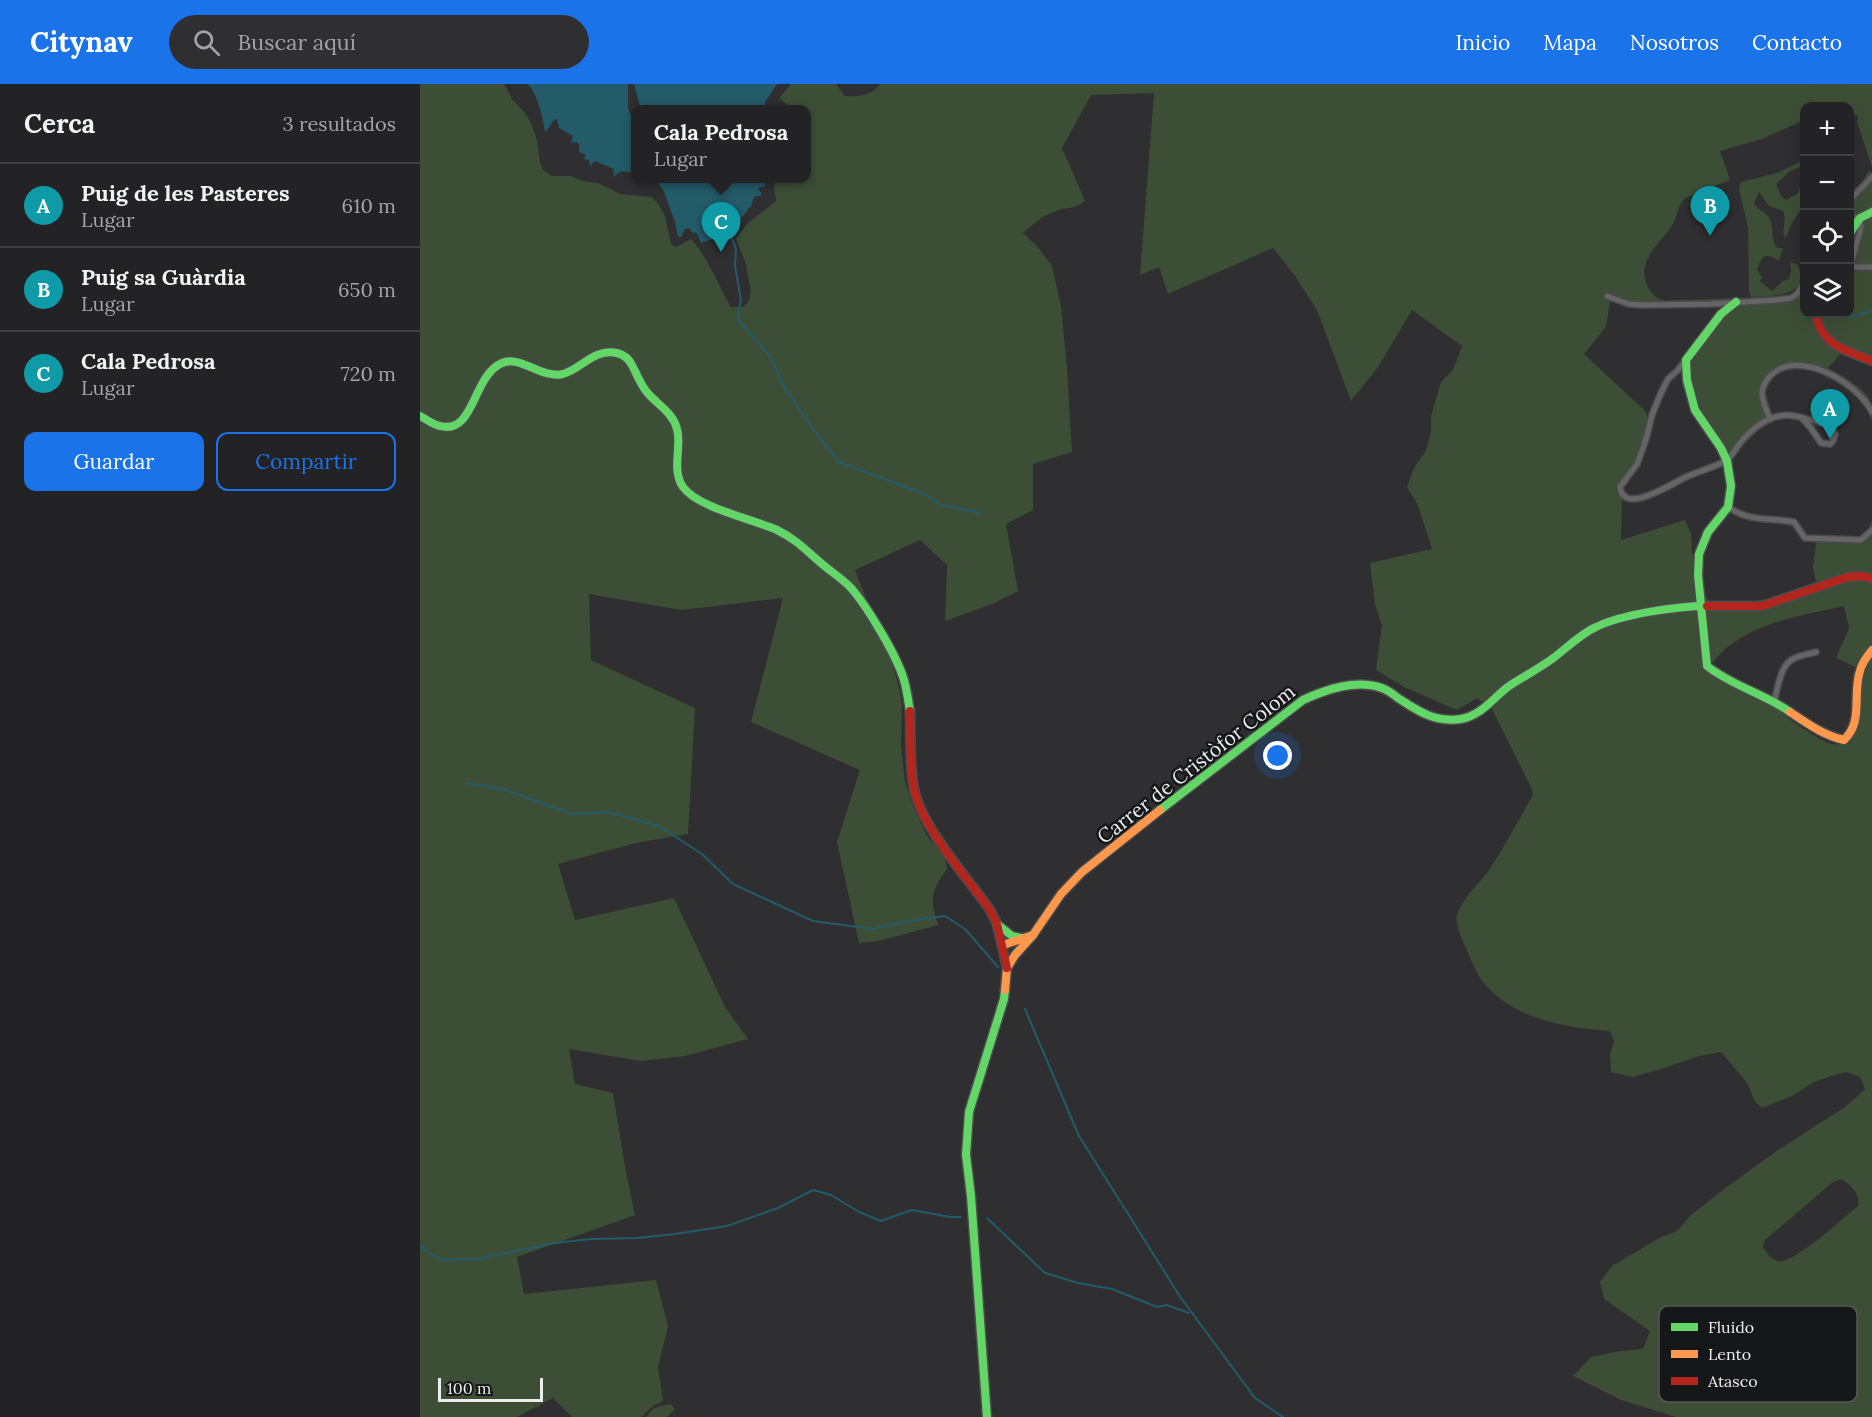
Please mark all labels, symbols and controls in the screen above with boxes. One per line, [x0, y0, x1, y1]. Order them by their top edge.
search box [169, 15, 589, 69]
text: Citynav [30, 24, 133, 60]
icon: search [190, 26, 223, 59]
text: Buscar aquí [238, 28, 356, 56]
text: Inicio [1455, 29, 1510, 56]
text: Mapa [1543, 29, 1597, 56]
text: Nosotros [1630, 29, 1719, 56]
text: Contacto [1752, 29, 1842, 56]
map controls [1800, 102, 1854, 318]
button: + [1800, 102, 1854, 156]
popup [631, 105, 811, 183]
text: Cerca [24, 107, 95, 140]
text: 3 resultados [283, 111, 396, 136]
text: Cala Pedrosa [654, 118, 788, 146]
text: Lugar [654, 146, 707, 171]
button: − [1800, 156, 1854, 210]
text: Puig de les Pasteres [81, 179, 290, 207]
pin: B [1690, 186, 1730, 236]
text: A [37, 193, 50, 218]
text: 610 m [342, 193, 396, 218]
pin: C [702, 202, 740, 252]
text: Lugar [81, 207, 135, 232]
button: locate [1800, 210, 1854, 264]
text: Puig sa Guàrdia [81, 263, 246, 291]
button: layers [1800, 264, 1854, 318]
text: B [37, 277, 50, 302]
text: 650 m [338, 277, 396, 302]
text: Lugar [81, 291, 135, 316]
text: Cala Pedrosa [81, 347, 216, 375]
text: C [37, 361, 50, 386]
text: 720 m [340, 361, 396, 386]
text: Lugar [81, 375, 135, 400]
pin: A [1810, 390, 1850, 439]
button: Guardar [24, 432, 204, 491]
button: Compartir [216, 432, 396, 491]
street label: Carrer de Cristòfor Colom [1092, 679, 1300, 849]
your location [1263, 741, 1292, 770]
legend [1659, 1306, 1857, 1402]
text: Fluido [1708, 1317, 1754, 1337]
text: Lento [1708, 1344, 1751, 1364]
text: Atasco [1707, 1371, 1758, 1391]
scale bar [438, 1375, 543, 1402]
text: 100 m [447, 1378, 491, 1398]

